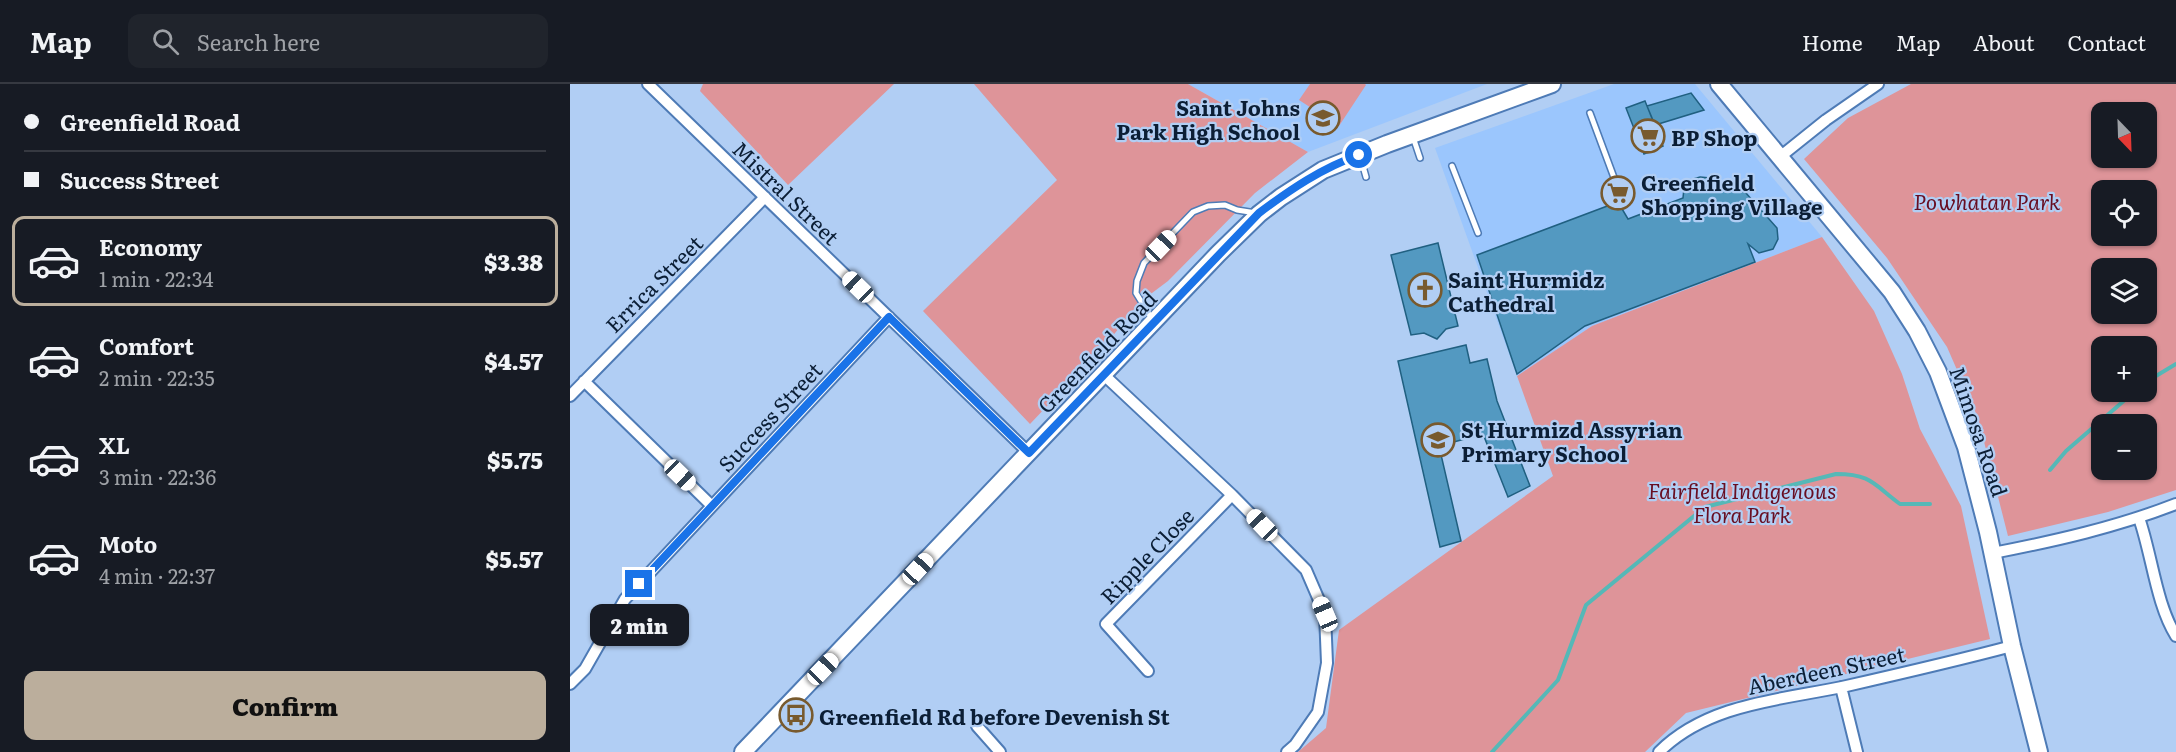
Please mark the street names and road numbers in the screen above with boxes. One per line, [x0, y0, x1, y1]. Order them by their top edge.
street label: Mistral Street [727, 133, 848, 251]
street label: Errica Street [597, 227, 709, 339]
street label: Greenfield Road [1029, 283, 1163, 419]
street label: Success Street [710, 354, 829, 478]
street label: Mimosa Road [1943, 362, 2017, 500]
street label: Ripple Close [1092, 500, 1200, 610]
street label: Aberdeen Street [1744, 637, 1908, 701]

